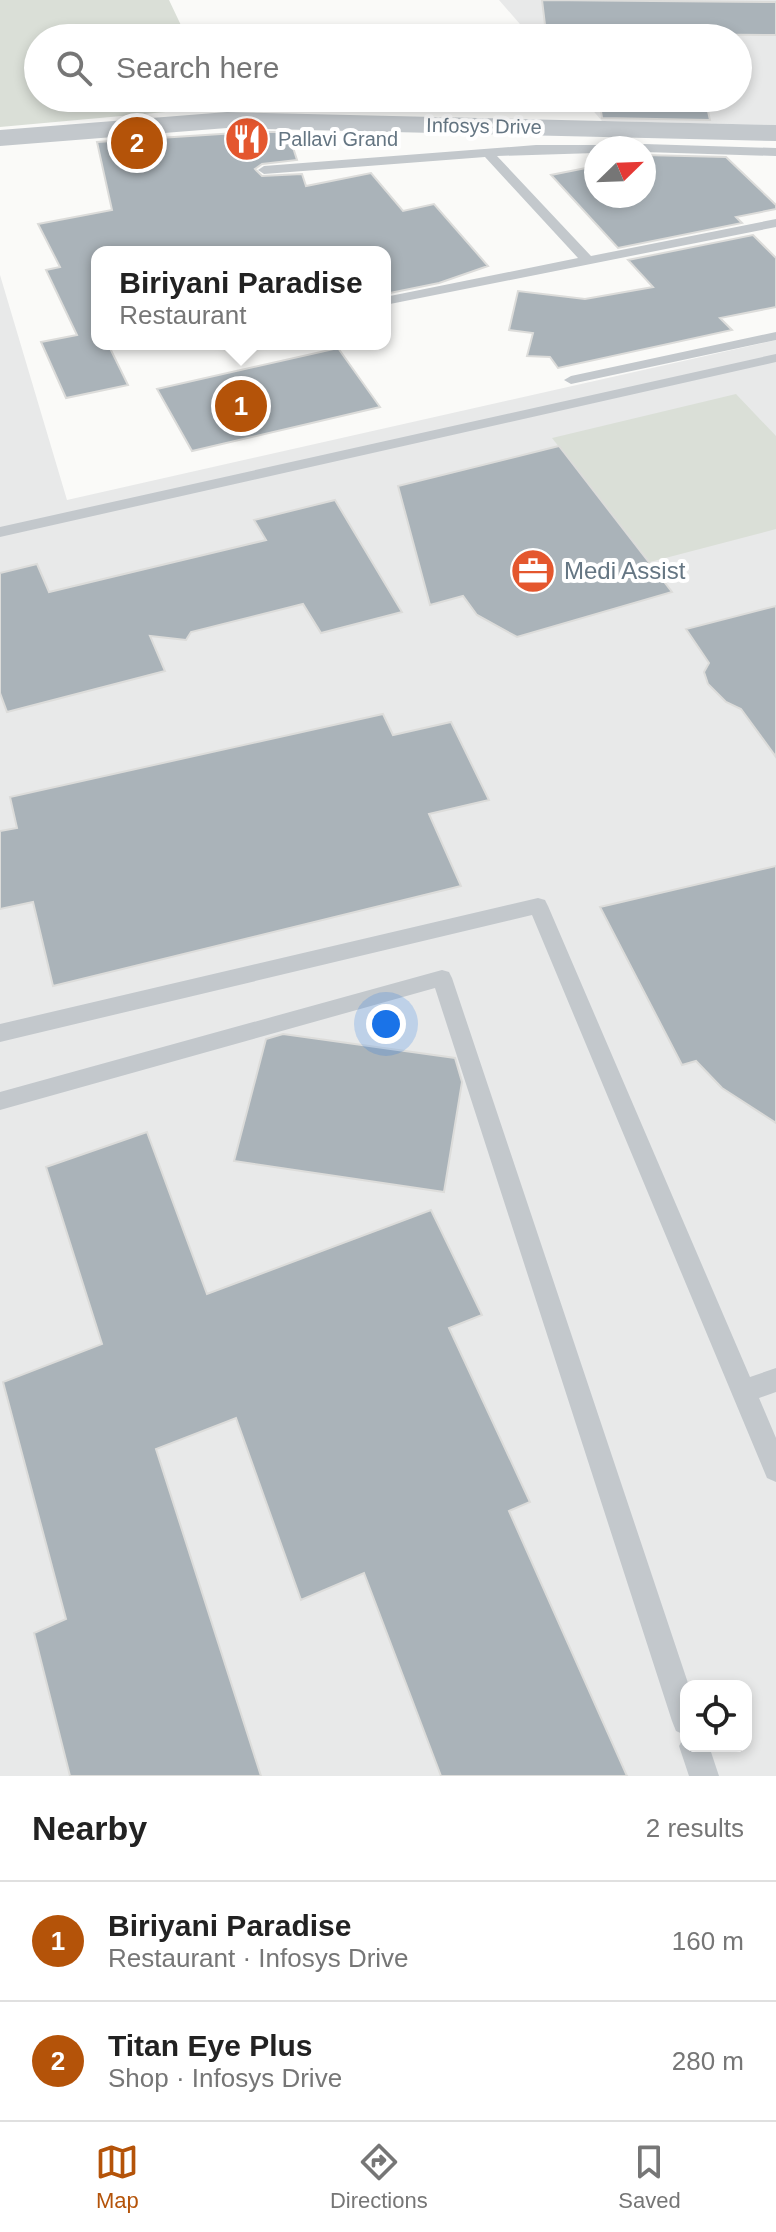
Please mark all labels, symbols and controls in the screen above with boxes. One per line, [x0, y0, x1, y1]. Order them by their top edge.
search box [24, 24, 752, 112]
icon: search [52, 46, 96, 90]
text: Search here [116, 51, 279, 84]
pin: 2 [111, 113, 163, 173]
street label: Infosys Drive [426, 114, 542, 138]
restaurant icon: Pallavi Grand [223, 115, 271, 163]
place label: Pallavi Grand [278, 128, 398, 150]
north arrow [584, 136, 656, 208]
popup [91, 246, 391, 350]
text: Biriyani Paradise [119, 266, 363, 299]
text: Restaurant [119, 300, 246, 330]
pin: 1 [215, 376, 267, 436]
office icon: Medi Assist [509, 547, 557, 595]
place label: Medi Assist [564, 557, 686, 584]
your location [366, 1004, 406, 1044]
map controls [680, 1680, 752, 1752]
button: locate [680, 1680, 752, 1752]
text: Nearby [32, 1809, 147, 1847]
text: 2 results [646, 1813, 744, 1843]
text: Biriyani Paradise [108, 1909, 351, 1942]
text: 1 [51, 1926, 65, 1956]
text: 160 m [672, 1926, 744, 1956]
text: Restaurant · Infosys Drive [108, 1943, 409, 1973]
text: Titan Eye Plus [108, 2029, 313, 2062]
text: 2 [51, 2046, 65, 2076]
text: 280 m [672, 2046, 744, 2076]
text: Shop · Infosys Drive [108, 2063, 342, 2093]
tab: Map [95, 2140, 139, 2214]
tab: Directions [330, 2140, 428, 2214]
tab: Saved [618, 2140, 681, 2214]

